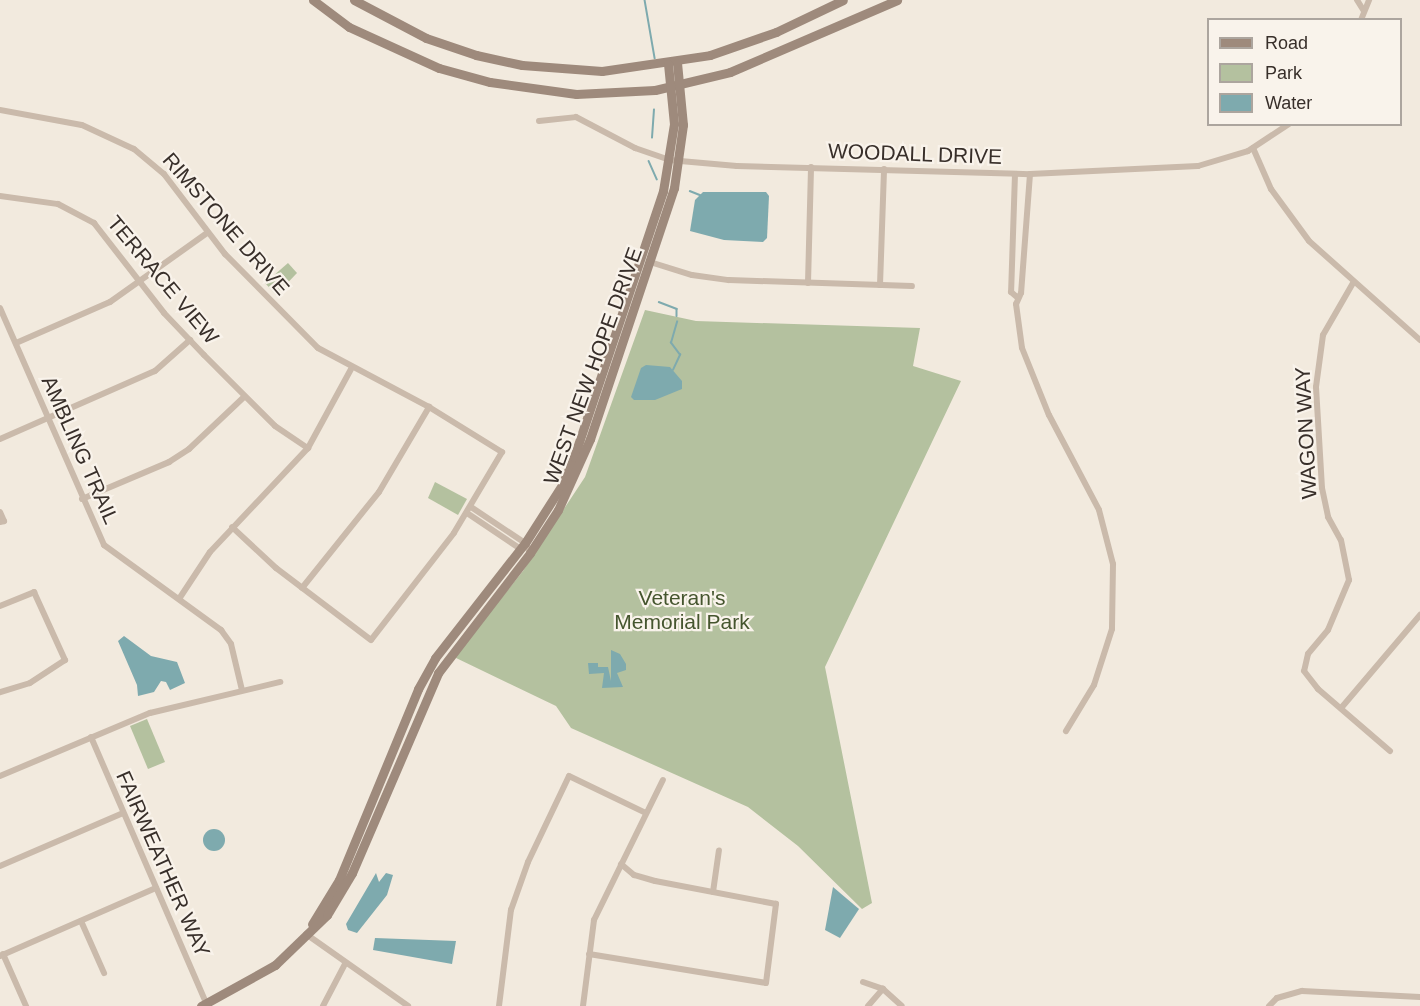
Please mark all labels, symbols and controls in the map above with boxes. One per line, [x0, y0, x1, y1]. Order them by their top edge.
legend [1207, 18, 1402, 126]
text: Road [1265, 33, 1308, 53]
text: Park [1265, 63, 1302, 83]
text: Water [1265, 93, 1312, 113]
street label: WOODALL DRIVE [827, 138, 1003, 170]
street label: RIMSTONE DRIVE [157, 148, 295, 300]
street label: TERRACE VIEW [102, 211, 224, 349]
street label: WEST NEW HOPE DRIVE [538, 244, 648, 488]
street label: WAGON WAY [1290, 366, 1322, 500]
street label: AMBLING TRAIL [36, 372, 124, 528]
park label: Veteran's Memorial Park [614, 585, 750, 635]
street label: FAIRWEATHER WAY [111, 767, 215, 961]

